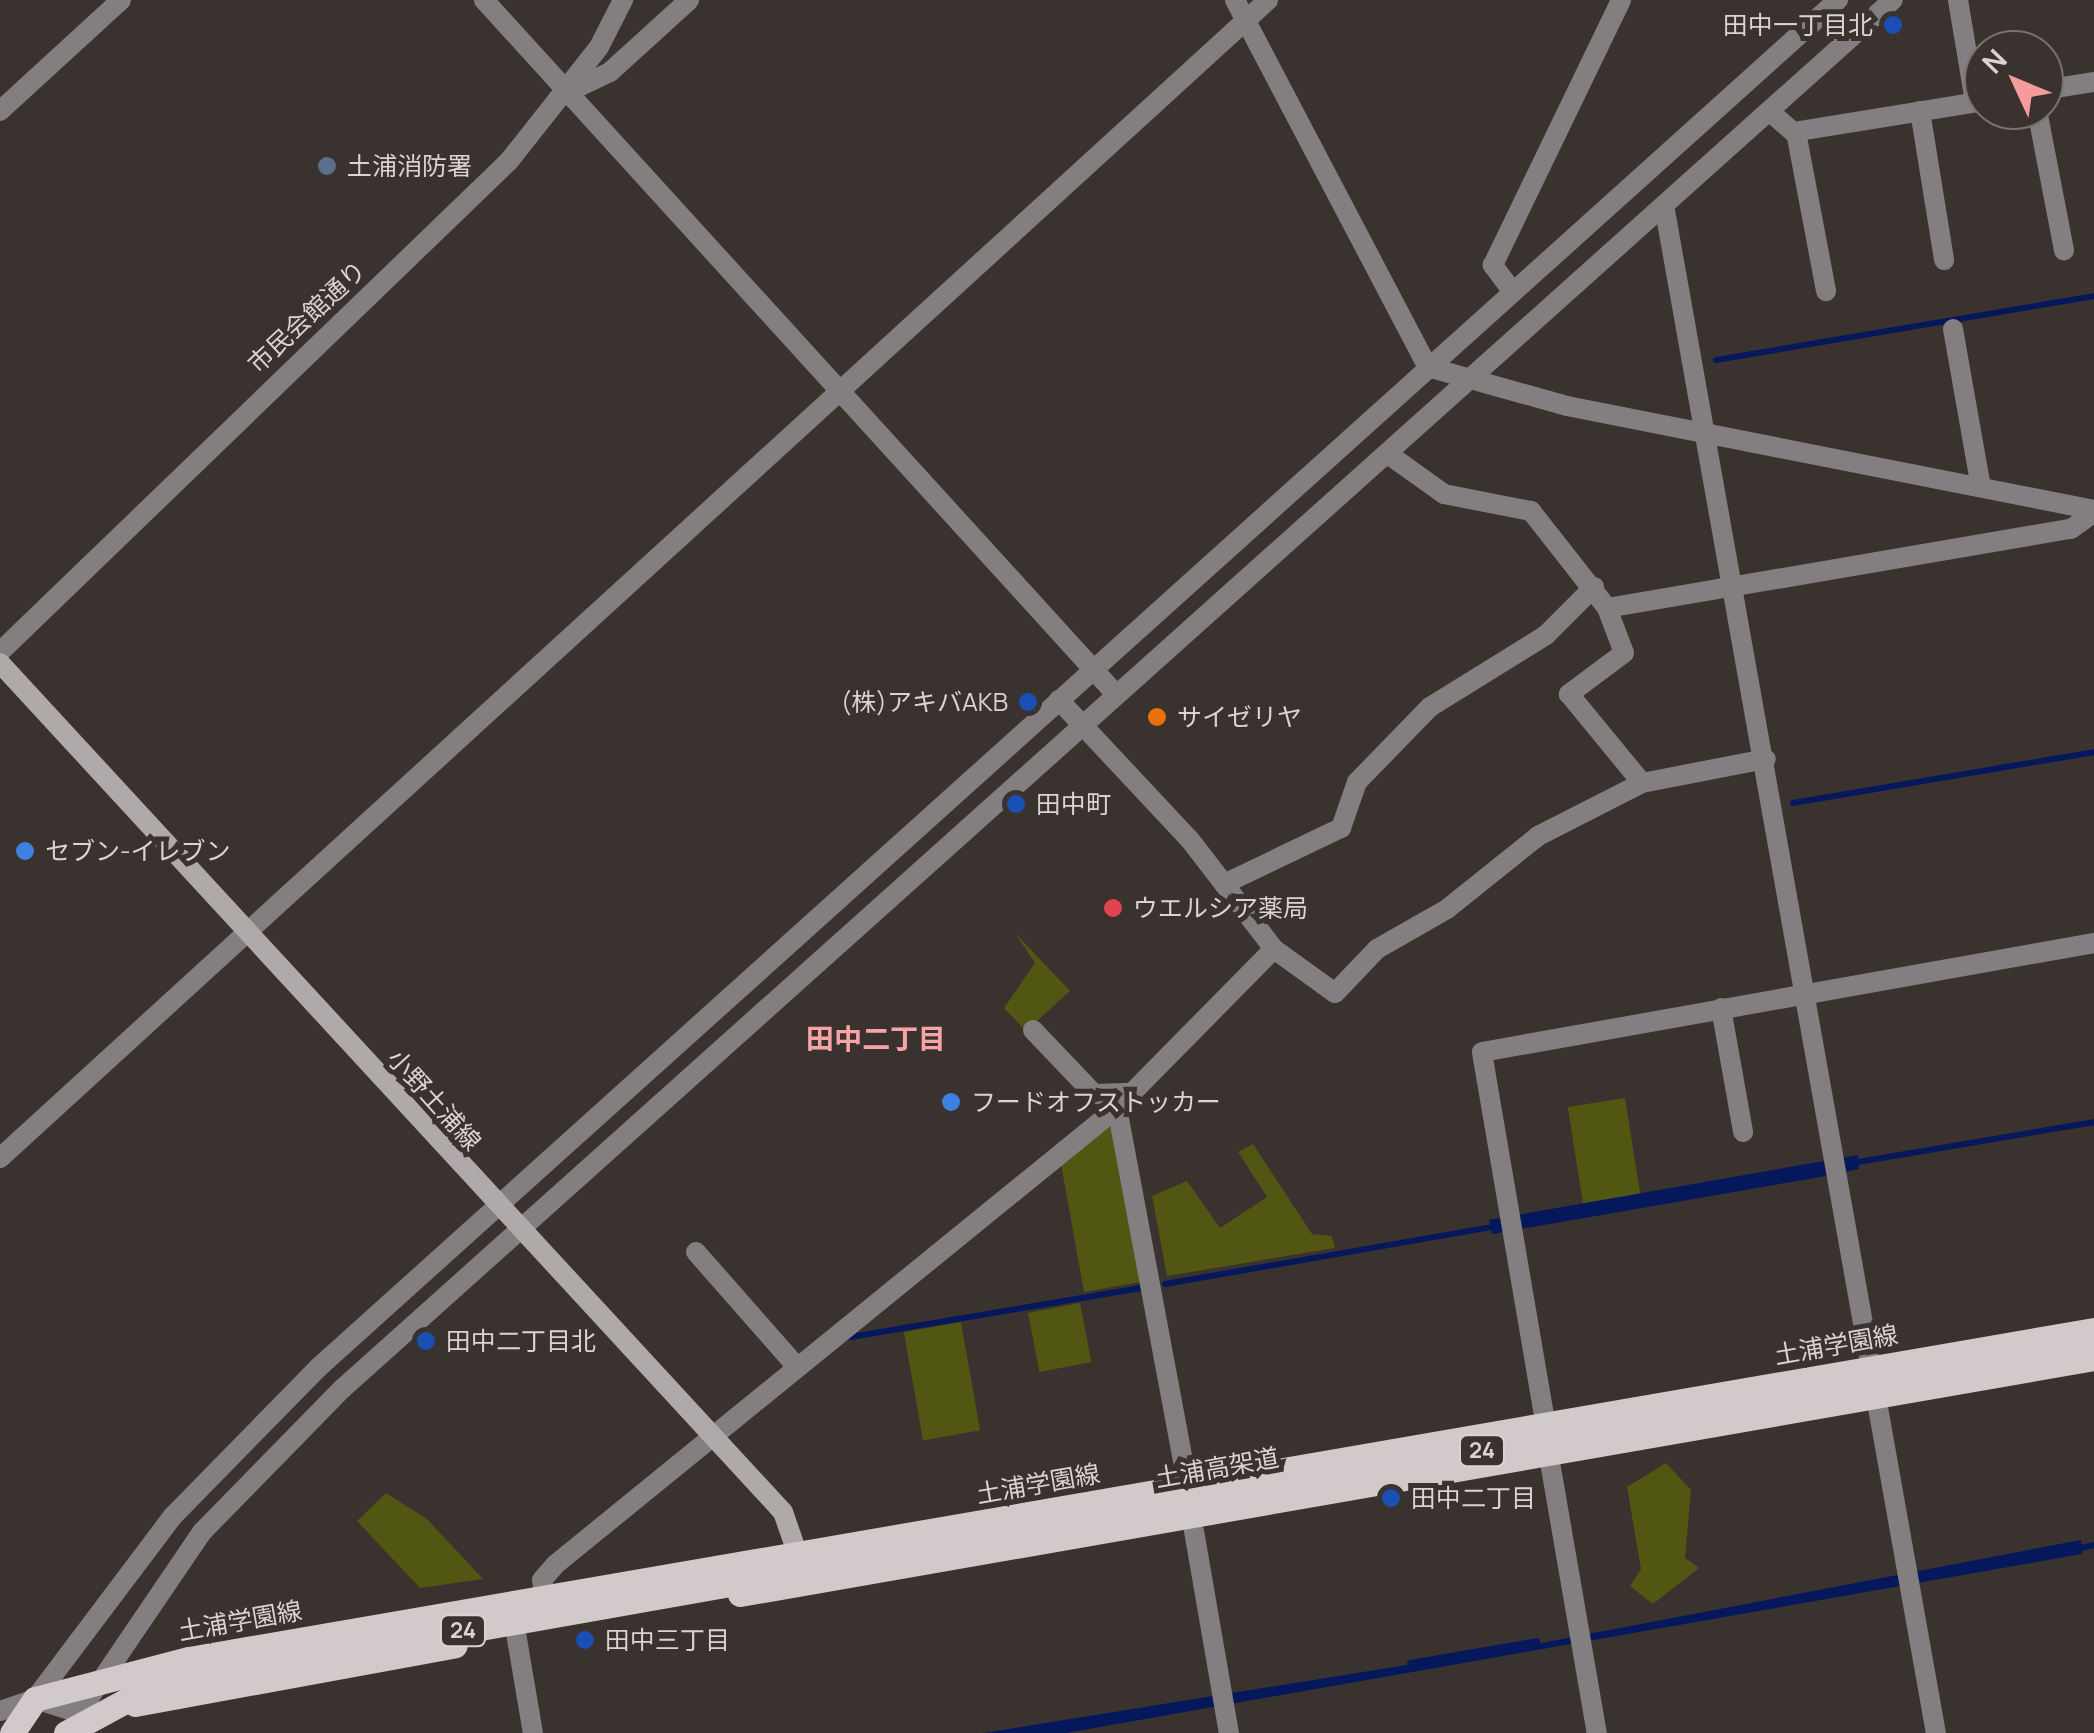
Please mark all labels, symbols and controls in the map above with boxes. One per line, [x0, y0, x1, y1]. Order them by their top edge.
place label: 田中一丁目北 [1723, 10, 1873, 40]
marker: 田中一丁目北 [1882, 14, 1904, 36]
north arrow [1964, 30, 2064, 130]
text: N [1973, 40, 2015, 81]
place label: 土浦消防署 [347, 151, 472, 181]
marker: 土浦消防署 [316, 155, 338, 177]
street label: 市民会館通り [242, 255, 372, 379]
place label: (株)アキバAKB [841, 687, 1008, 717]
marker: (株)アキバAKB [1017, 691, 1039, 713]
place label: サイゼリヤ [1177, 702, 1302, 732]
marker: サイゼリヤ [1146, 706, 1168, 728]
place label: 田中町 [1036, 789, 1111, 819]
marker: 田中町 [1005, 793, 1027, 815]
place label: セブン-イレブン [45, 836, 230, 866]
marker: セブン-イレブン [14, 840, 36, 862]
place label: ウエルシア薬局 [1133, 893, 1308, 923]
marker: ウエルシア薬局 [1102, 897, 1124, 919]
district label: 田中二丁目 [806, 1021, 946, 1055]
street label: 小野土浦線 [381, 1044, 487, 1156]
place label: フードオフストッカー [971, 1087, 1221, 1117]
marker: フードオフストッカー [940, 1091, 962, 1113]
street label: 土浦学園線 [1772, 1319, 1900, 1371]
place label: 田中二丁目北 [446, 1326, 596, 1356]
marker: 田中二丁目北 [415, 1330, 437, 1352]
road number: 24 [1457, 1434, 1507, 1468]
street label: 土浦高架道 [1153, 1442, 1281, 1494]
street label: 土浦学園線 [974, 1458, 1102, 1510]
place label: 田中二丁目 [1411, 1483, 1536, 1513]
marker: 田中二丁目 [1380, 1487, 1402, 1509]
street label: 土浦学園線 [176, 1595, 304, 1647]
road number: 24 [438, 1614, 488, 1648]
place label: 田中三丁目 [605, 1625, 730, 1655]
marker: 田中三丁目 [574, 1629, 596, 1651]

